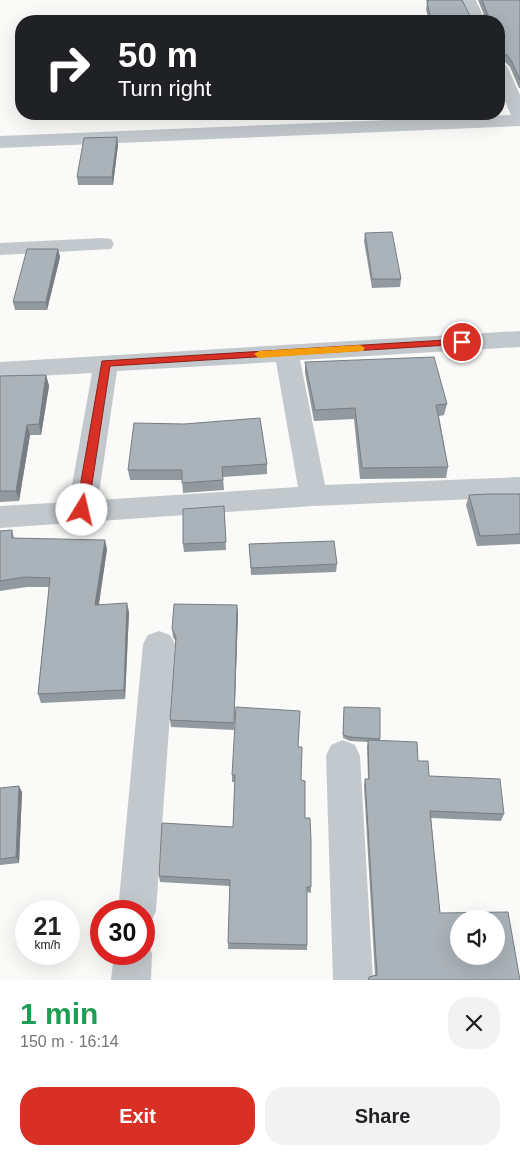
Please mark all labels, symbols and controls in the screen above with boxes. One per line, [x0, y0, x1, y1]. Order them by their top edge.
icon: right [35, 35, 100, 100]
text: 50 m [118, 35, 198, 74]
text: Turn right [118, 76, 211, 101]
pin [441, 321, 483, 363]
icon: arrive [448, 328, 476, 356]
position arrow [55, 483, 107, 535]
speed limit sign: 30 [90, 900, 155, 965]
map controls [450, 910, 505, 965]
button: sound [450, 910, 505, 965]
text: 21 [34, 912, 61, 940]
text: km/h [34, 938, 61, 952]
text: 1 min [20, 997, 98, 1030]
button: close [448, 997, 500, 1049]
text: 150 m · 16:14 [20, 1033, 119, 1050]
button: Exit [20, 1087, 255, 1145]
button: Share [265, 1087, 500, 1145]

